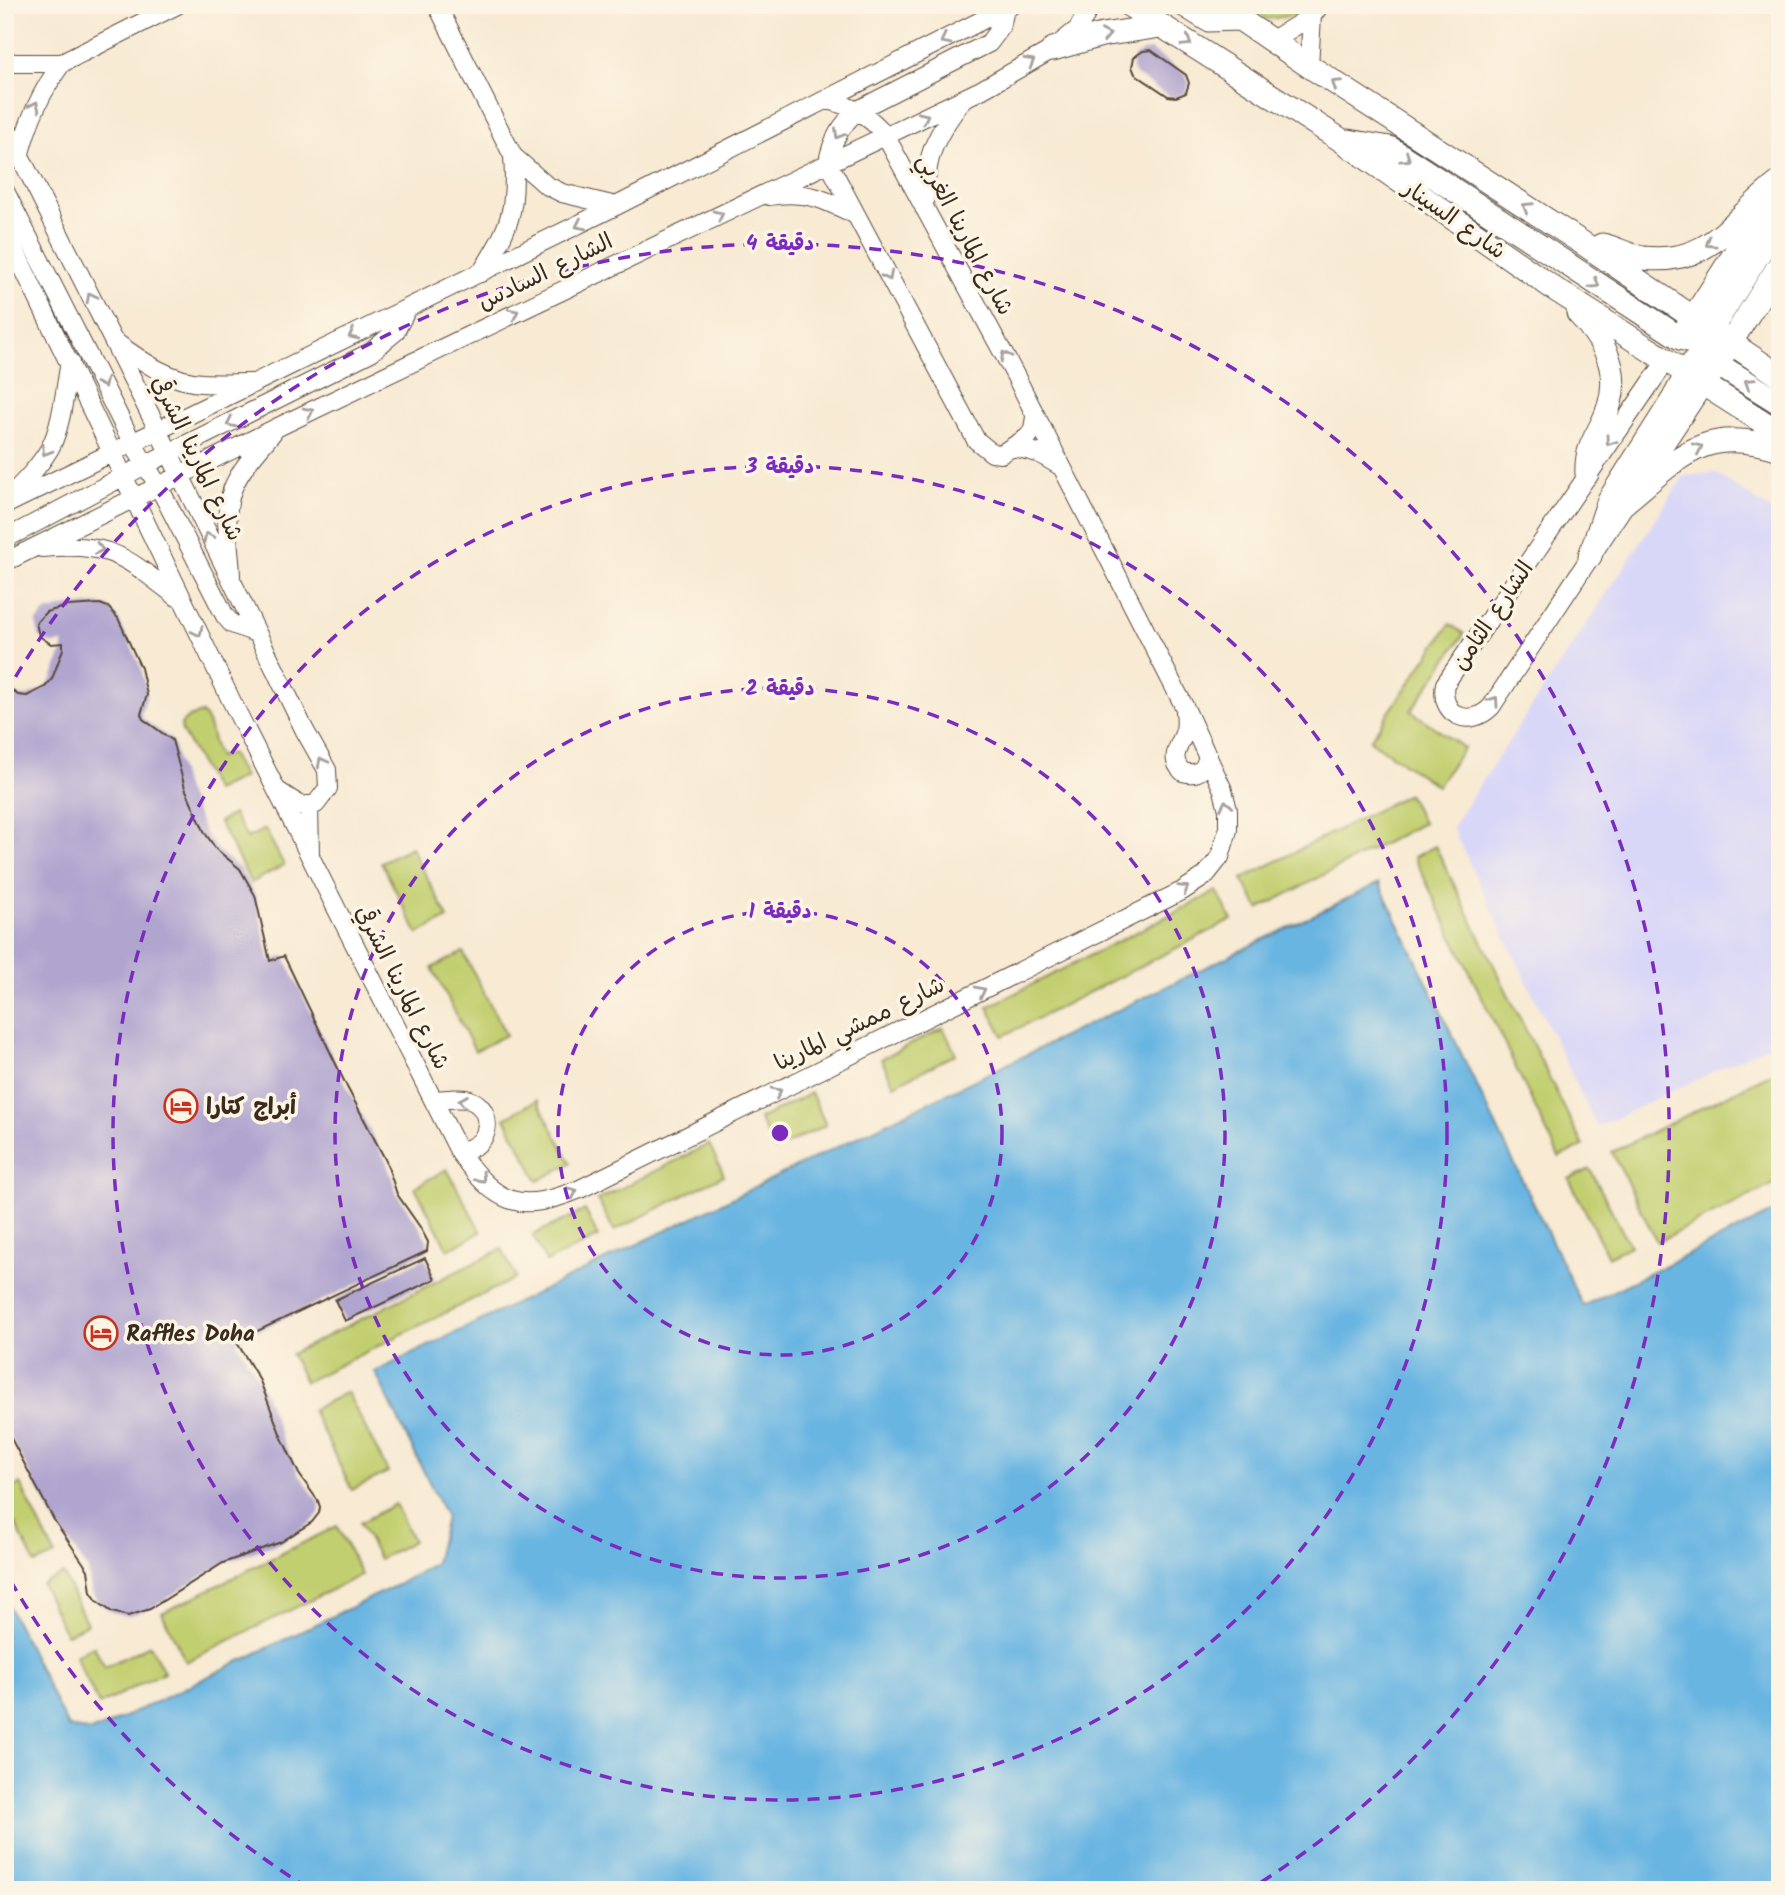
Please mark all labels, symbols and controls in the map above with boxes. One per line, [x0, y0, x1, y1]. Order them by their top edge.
one-way arrow [1100, 28, 1112, 43]
one-way arrow [940, 32, 952, 46]
one-way arrow [1179, 34, 1192, 47]
one-way arrow [1023, 57, 1036, 70]
one-way arrow [1330, 79, 1343, 92]
one-way arrow [27, 101, 41, 113]
one-way arrow [917, 111, 929, 125]
one-way arrow [834, 126, 847, 139]
street label: شارع المارينا الغربي [905, 147, 1022, 323]
one-way arrow [1398, 150, 1411, 163]
street label: شارع السينار [1393, 171, 1513, 270]
one-way arrow [1522, 203, 1535, 215]
one-way arrow [712, 209, 724, 223]
one-way arrow [575, 216, 587, 230]
street label: الشارع السادس [472, 224, 620, 321]
text: 4 دقيقة [746, 228, 814, 261]
one-way arrow [1705, 235, 1718, 248]
one-way arrow [880, 269, 893, 281]
one-way arrow [1588, 276, 1601, 289]
one-way arrow [86, 292, 100, 304]
one-way arrow [507, 307, 519, 321]
one-way arrow [348, 326, 360, 340]
one-way arrow [999, 351, 1013, 363]
street label: شارع المارينا الشرقي [140, 370, 252, 548]
one-way arrow [94, 376, 108, 388]
one-way arrow [1743, 378, 1756, 391]
one-way arrow [302, 406, 314, 420]
one-way arrow [226, 415, 238, 429]
one-way arrow [1606, 433, 1618, 446]
one-way arrow [1691, 442, 1703, 456]
one-way arrow [42, 444, 55, 457]
text: 3 دقيقة [745, 451, 814, 484]
one-way arrow [203, 532, 217, 544]
one-way arrow [93, 541, 105, 555]
street label: الشارع الثامن [1443, 554, 1544, 678]
one-way arrow [189, 625, 203, 637]
text: 2 دقيقة [746, 673, 814, 706]
one-way arrow [1486, 696, 1498, 709]
one-way arrow [316, 756, 330, 769]
one-way arrow [1219, 799, 1234, 811]
one-way arrow [1177, 884, 1190, 897]
text: 1 دقيقة [749, 896, 811, 929]
street label: شارع المارينا الشرقي [344, 899, 458, 1076]
street label: شارع ممشي المارينا [769, 968, 952, 1083]
one-way arrow [974, 985, 986, 999]
one-way arrow [770, 1086, 782, 1100]
hotel icon: أبراج كتارا [162, 1087, 200, 1125]
place label: أبراج كتارا [206, 1090, 297, 1126]
one-way arrow [458, 1094, 469, 1109]
centre of rings [768, 1121, 792, 1145]
one-way arrow [472, 1170, 485, 1183]
one-way arrow [565, 1186, 578, 1200]
hotel icon: Raffles Doha [82, 1314, 120, 1352]
place label: Raffles Doha [126, 1317, 255, 1353]

